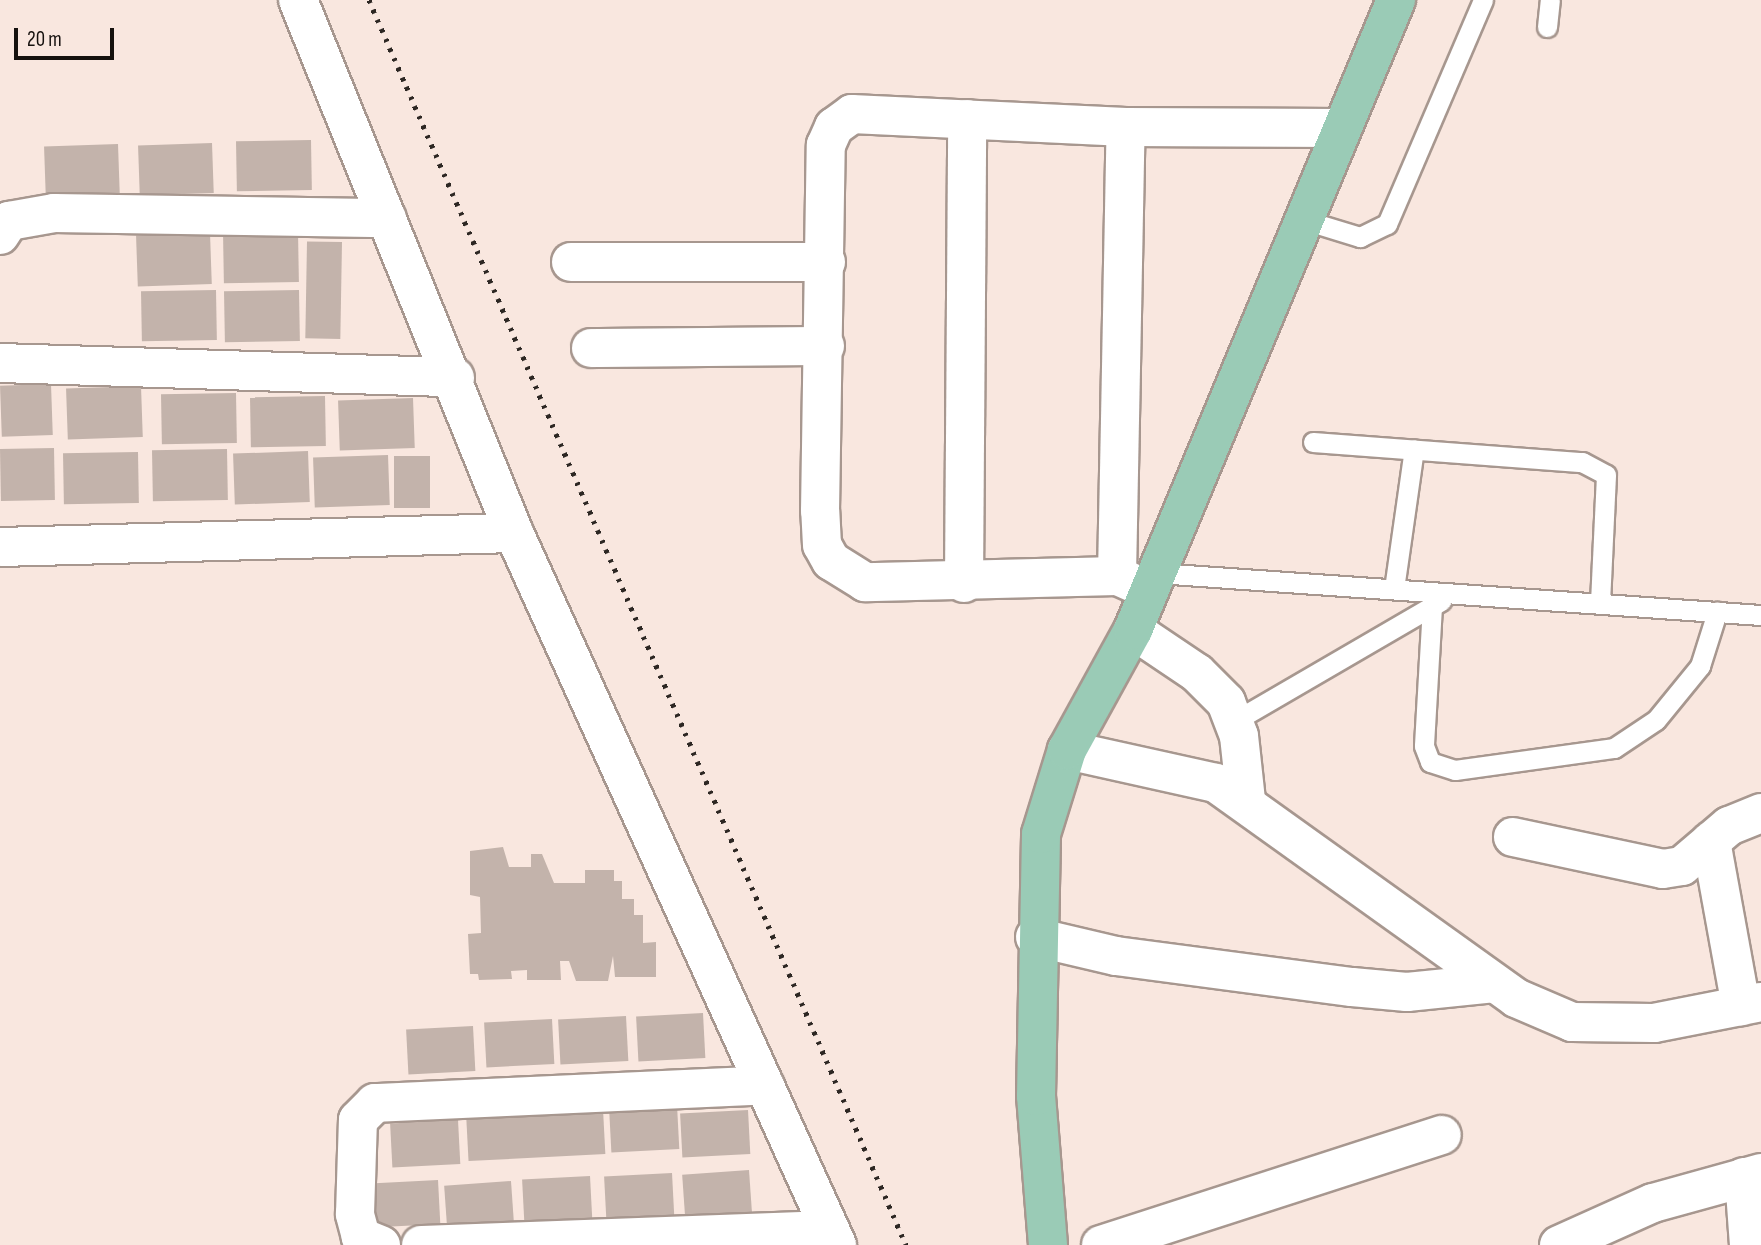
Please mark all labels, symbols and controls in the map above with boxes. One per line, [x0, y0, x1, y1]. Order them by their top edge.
scale bar [18, 14, 117, 58]
text: 20 m [27, 27, 62, 52]

